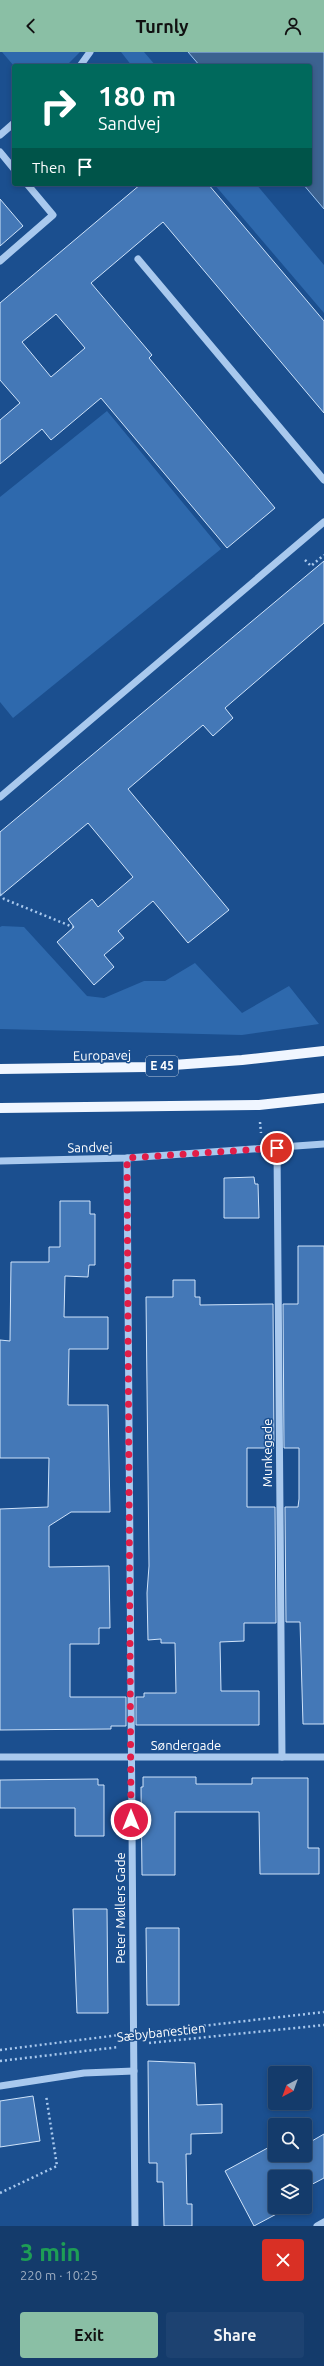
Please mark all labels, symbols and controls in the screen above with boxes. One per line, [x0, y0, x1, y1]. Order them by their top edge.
icon: back [20, 15, 42, 37]
icon: person [282, 15, 304, 37]
text: Turnly [135, 16, 189, 36]
icon: right [32, 80, 84, 132]
text: 180 m [98, 80, 176, 111]
text: Sandvej [98, 113, 161, 133]
icon: arrive [74, 156, 96, 178]
text: Then [32, 159, 66, 176]
street label: Europavej [73, 1047, 131, 1063]
road number: E 45 [146, 1056, 178, 1076]
pin [260, 1131, 294, 1165]
icon: arrive [266, 1137, 288, 1159]
street label: Sandvej [67, 1140, 113, 1154]
street label: Munkegade [260, 1419, 274, 1487]
street label: Søndergade [151, 1738, 221, 1752]
position arrow [110, 1799, 152, 1841]
street label: Peter Møllers Gade [113, 1852, 127, 1964]
street label: Sæbybanestien [116, 2020, 206, 2044]
north arrow [268, 2066, 312, 2110]
map controls [268, 2066, 312, 2214]
button: search [268, 2118, 312, 2162]
button: layers [268, 2170, 312, 2214]
text: 3 min [20, 2239, 81, 2266]
button: close [262, 2239, 304, 2281]
text: 220 m · 10:25 [20, 2268, 98, 2282]
button: Exit [20, 2312, 158, 2358]
button: Share [166, 2312, 304, 2358]

